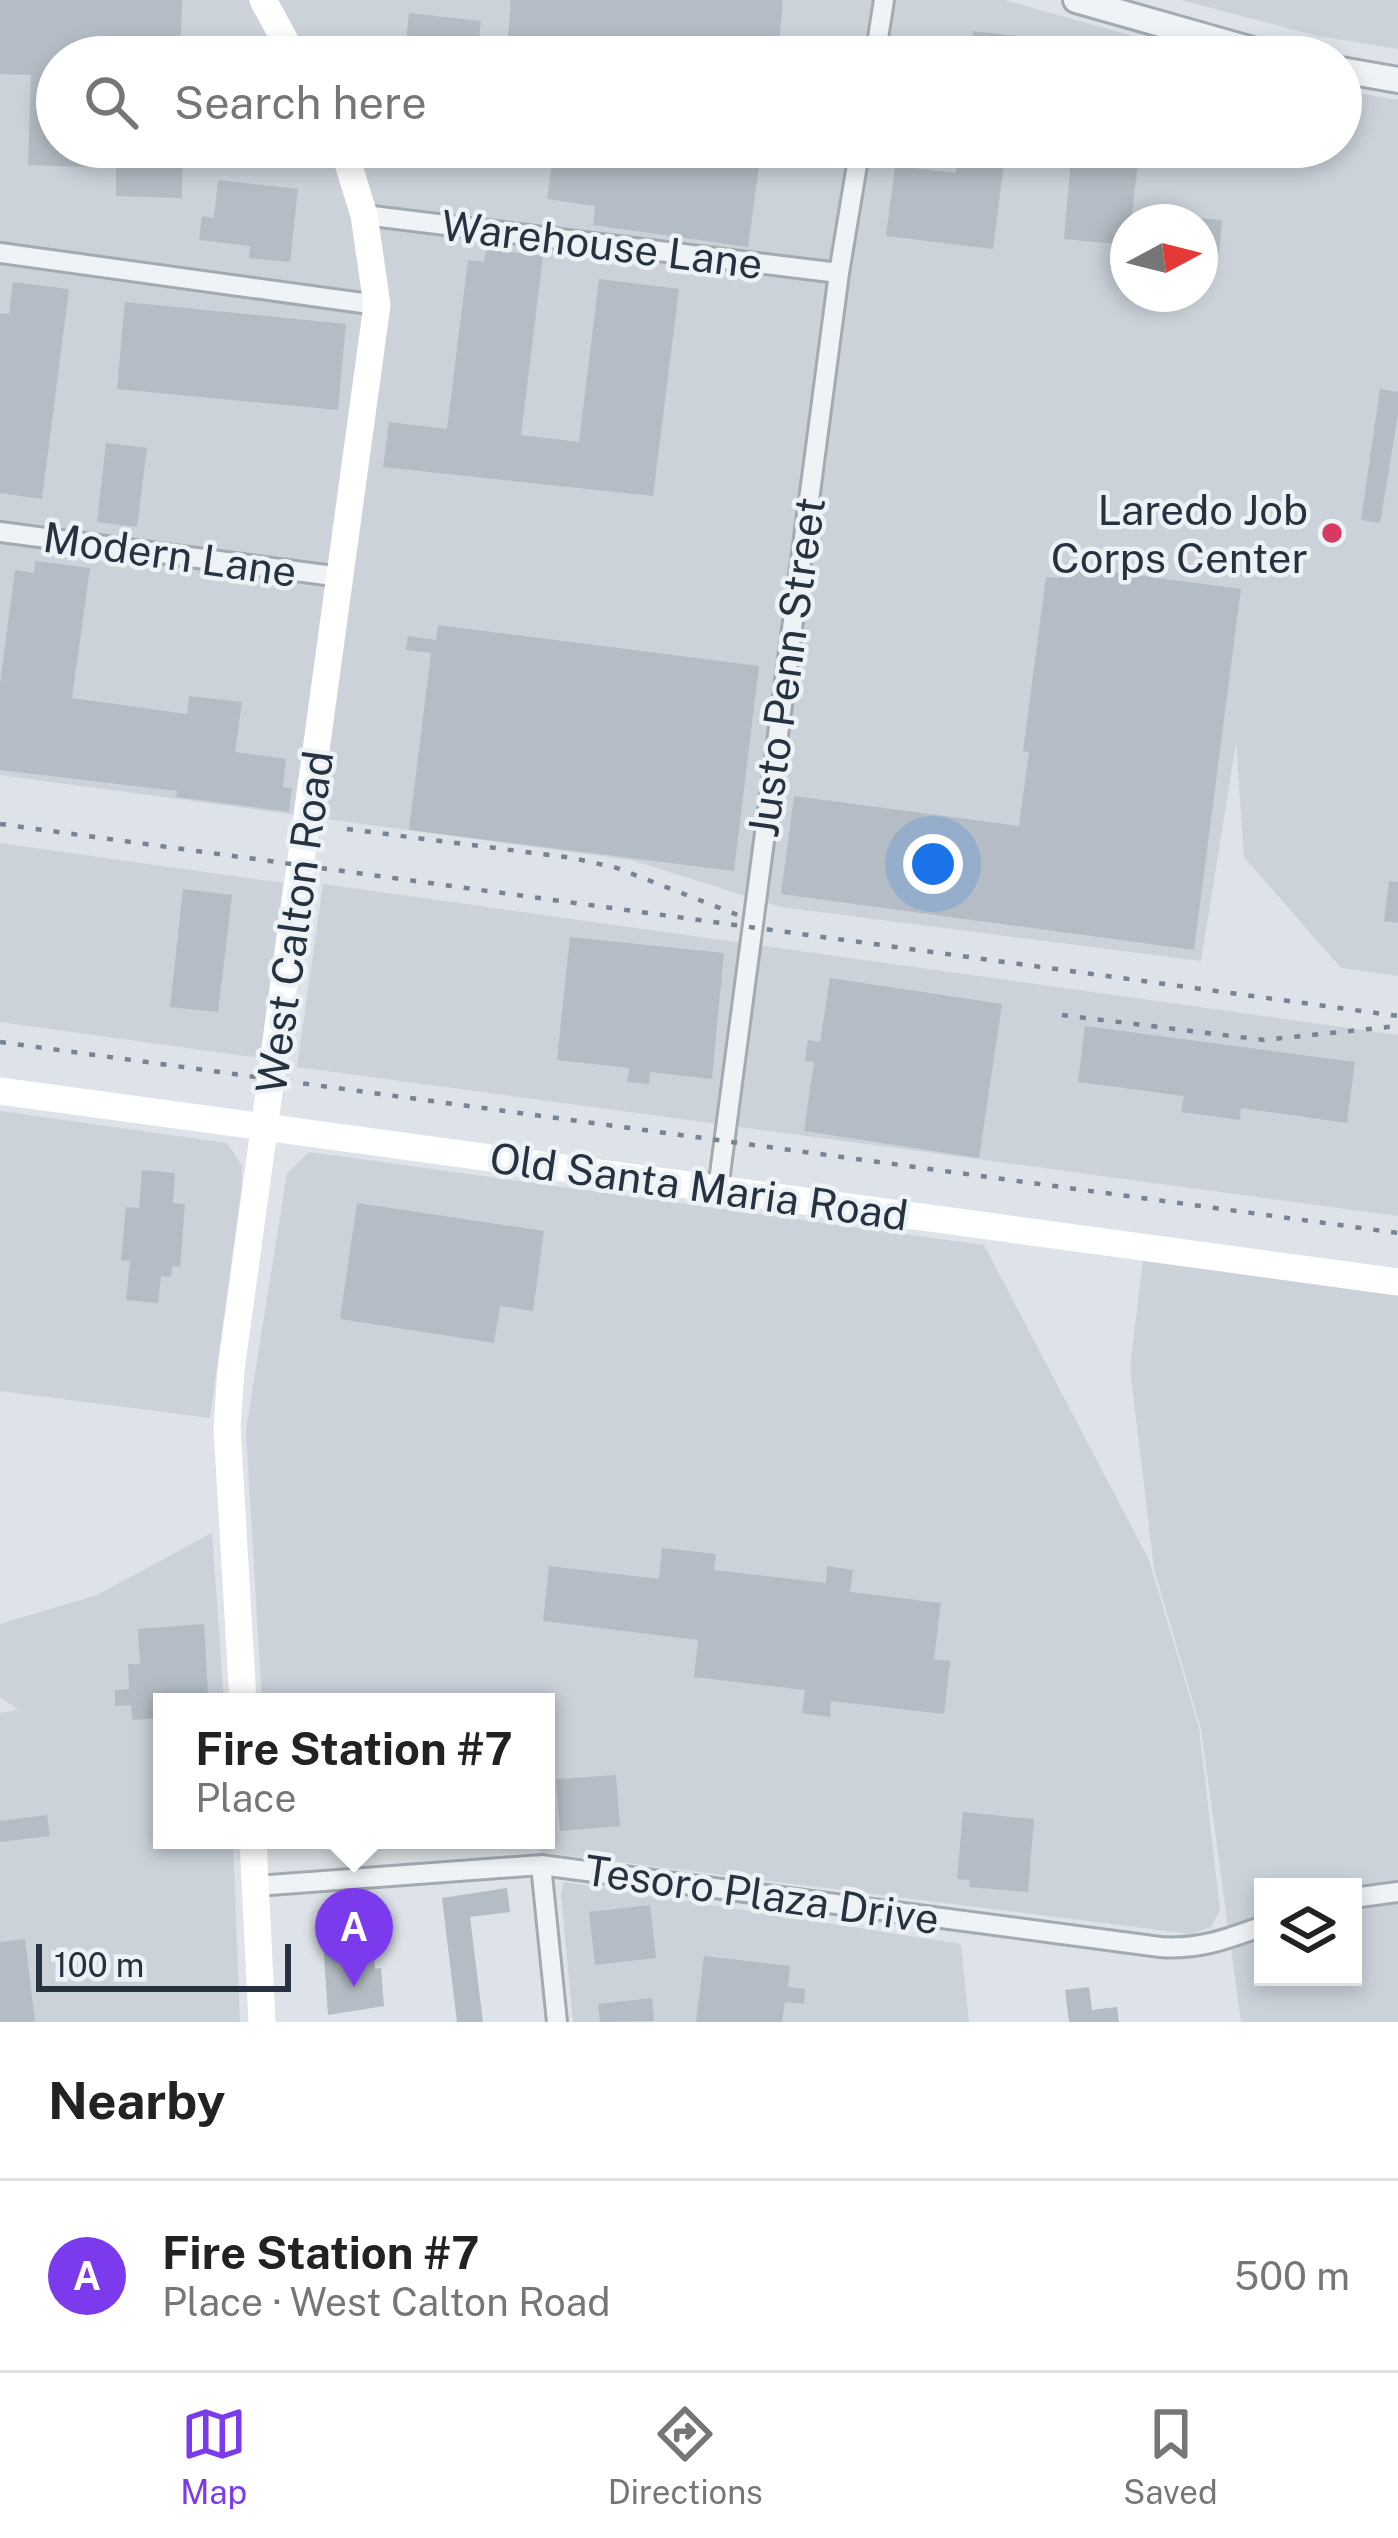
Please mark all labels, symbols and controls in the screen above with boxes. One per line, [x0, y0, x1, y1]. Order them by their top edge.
search box [36, 36, 1362, 168]
icon: search [78, 69, 144, 135]
text: Search here [174, 76, 427, 129]
street label: Warehouse Lane [439, 200, 765, 288]
north arrow [1110, 204, 1218, 312]
place label: Laredo Job Corps Center [1051, 485, 1308, 582]
street label: Justo Penn Street [738, 494, 834, 840]
street label: Modern Lane [40, 512, 300, 596]
marker: Laredo Job Corps Center [1319, 520, 1345, 546]
street label: West Calton Road [246, 748, 342, 1096]
your location [903, 834, 963, 894]
street label: Old Santa Maria Road [487, 1132, 911, 1240]
popup [153, 1693, 555, 1849]
text: Fire Station #7 [195, 1722, 513, 1775]
text: Place [195, 1775, 296, 1821]
street label: Tesoro Plaza Drive [582, 1845, 942, 1943]
map controls [1254, 1878, 1362, 1986]
button: layers [1254, 1878, 1362, 1986]
pin: A [315, 1888, 393, 1987]
scale bar [36, 1938, 291, 1991]
text: 100 m [54, 1946, 144, 1984]
text: Nearby [48, 2071, 225, 2130]
text: Fire Station #7 [162, 2226, 479, 2279]
text: A [73, 2253, 101, 2299]
text: 500 m [1234, 2253, 1350, 2299]
text: Place · West Calton Road [162, 2279, 611, 2325]
tab: Map [180, 2401, 247, 2511]
tab: Directions [608, 2401, 763, 2511]
tab: Saved [1123, 2401, 1218, 2511]

